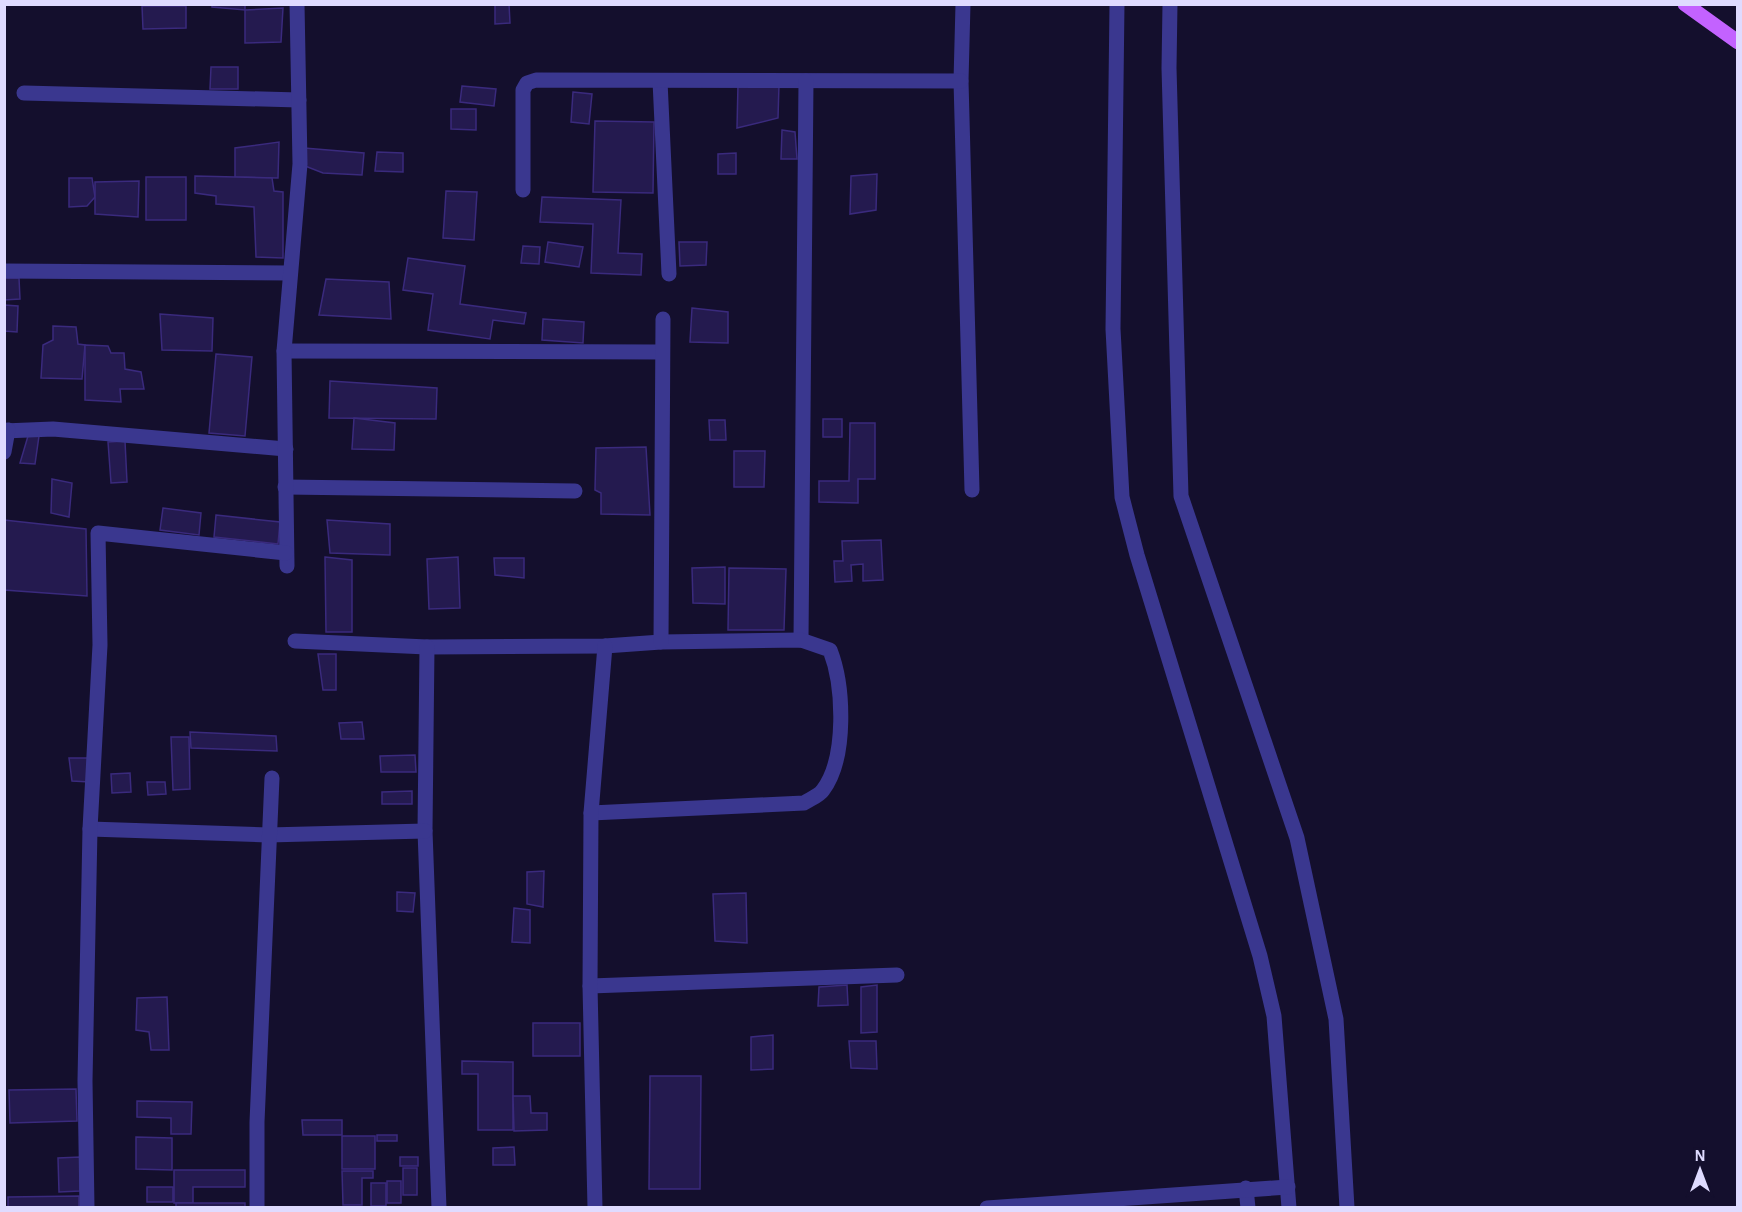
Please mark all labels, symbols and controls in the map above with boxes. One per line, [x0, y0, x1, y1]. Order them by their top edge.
north arrow [1670, 1140, 1730, 1200]
text: N [1694, 1148, 1706, 1164]

